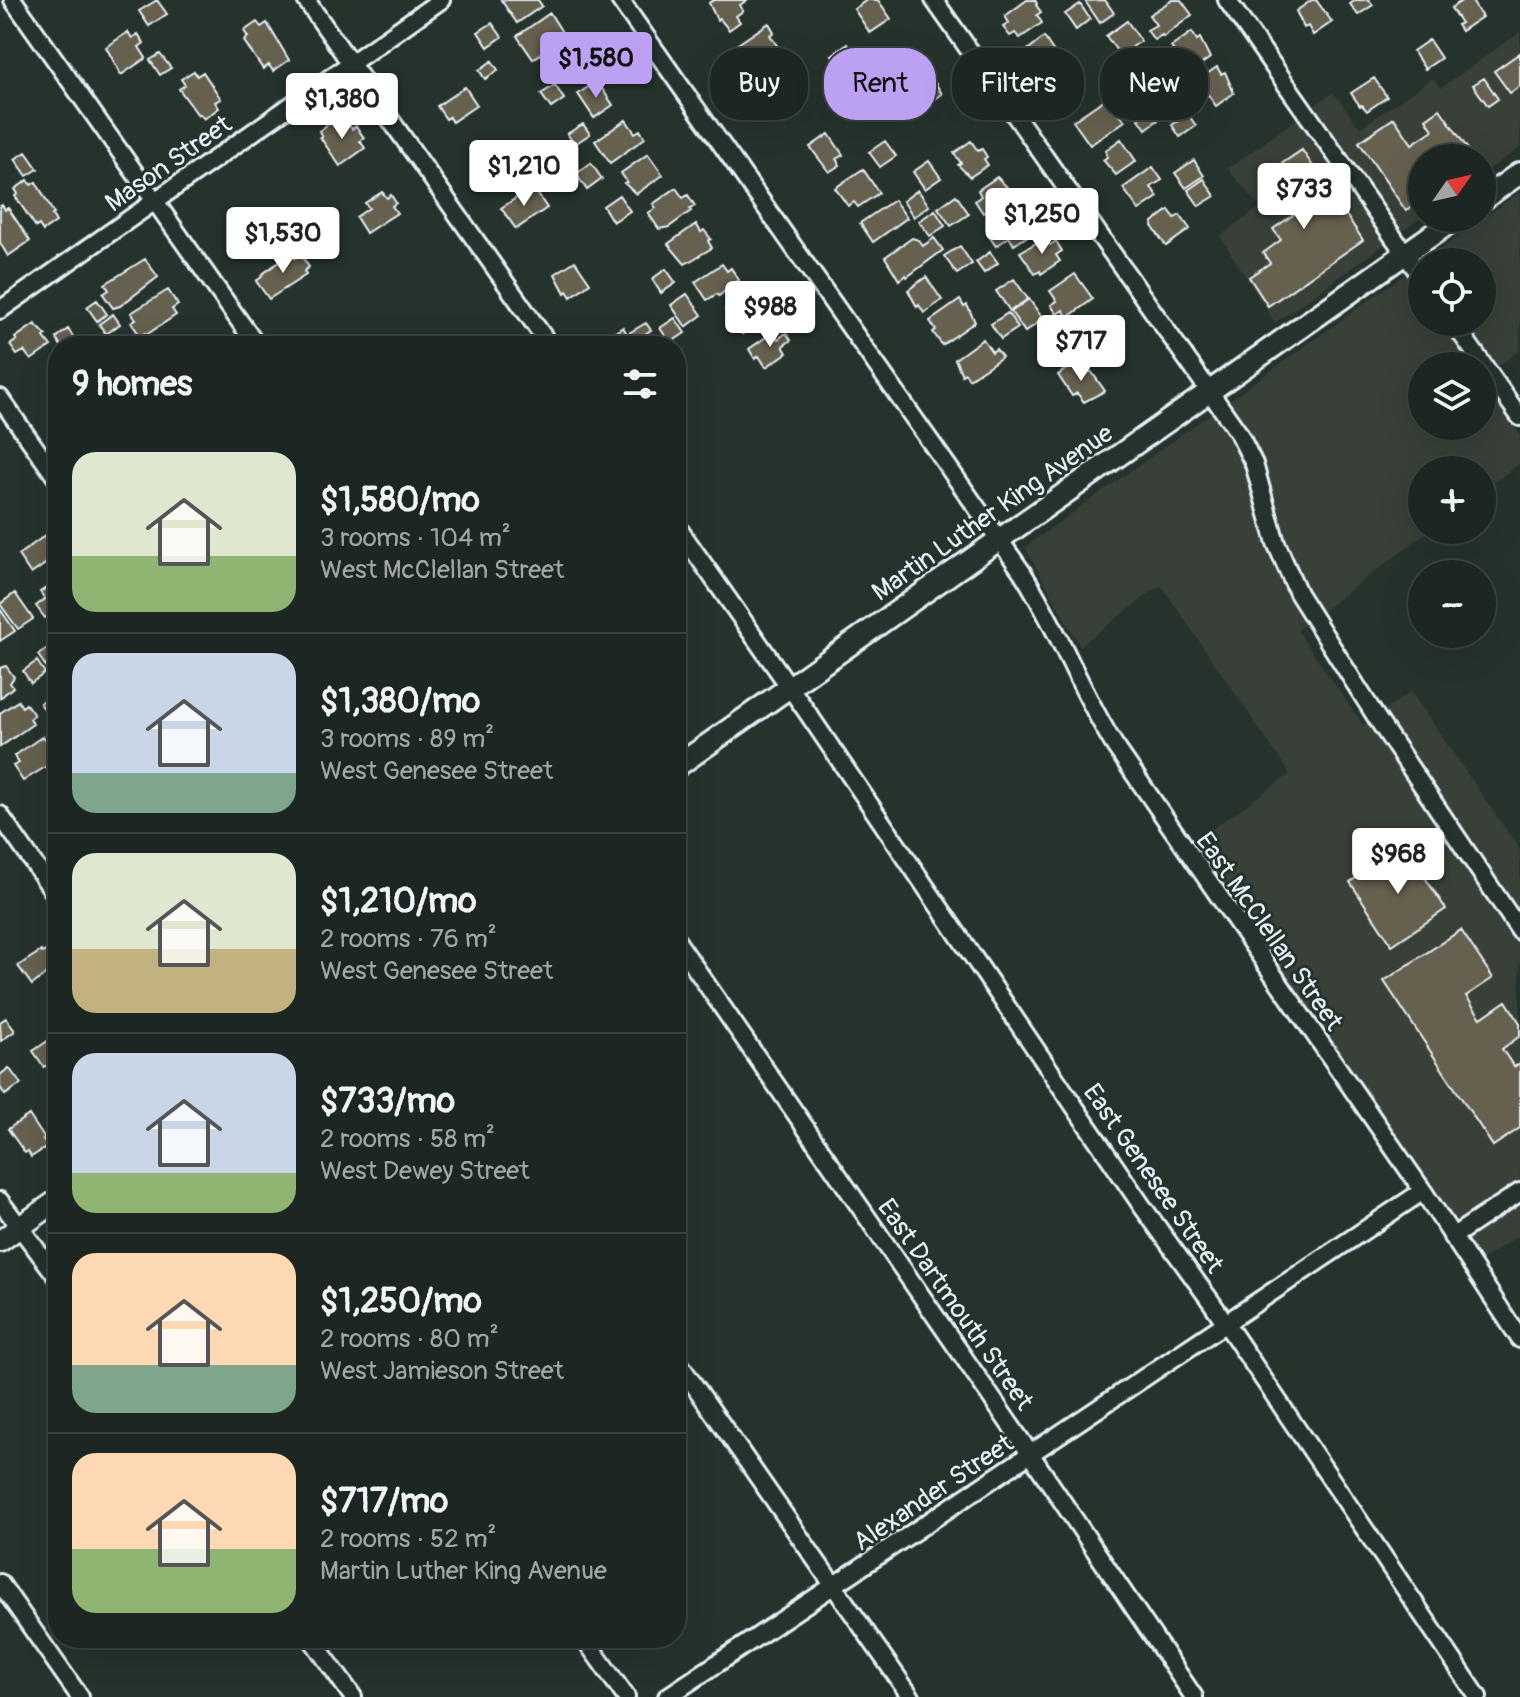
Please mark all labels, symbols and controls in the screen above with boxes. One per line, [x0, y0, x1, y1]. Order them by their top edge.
pin: $1,580 [531, 32, 661, 100]
text: $1,580 [558, 42, 634, 74]
chip: Buy [710, 48, 808, 120]
chip: Rent [824, 48, 936, 120]
chip: Filters [952, 48, 1084, 120]
chip: New [1100, 48, 1208, 120]
pin: $1,380 [277, 73, 407, 141]
text: $1,380 [304, 83, 380, 115]
street label: Mason Street [99, 108, 238, 219]
pin: $1,210 [459, 140, 589, 208]
north arrow [1408, 144, 1496, 232]
map controls [1408, 144, 1496, 648]
text: $1,210 [487, 150, 561, 182]
pin: $733 [1257, 163, 1351, 231]
text: $733 [1276, 173, 1332, 205]
pin: $1,250 [977, 188, 1107, 256]
text: $1,250 [1003, 198, 1081, 230]
pin: $1,530 [218, 207, 348, 275]
text: $1,530 [244, 217, 322, 249]
button: locate [1408, 248, 1496, 336]
pin: $988 [723, 281, 817, 349]
text: $988 [743, 291, 797, 323]
pin: $717 [1034, 315, 1128, 383]
text: $717 [1055, 325, 1107, 357]
button: layers [1408, 352, 1496, 440]
icon: filters [618, 362, 662, 406]
text: 9 homes [72, 363, 192, 406]
street label: Martin Luther King Avenue [866, 417, 1119, 608]
button: + [1408, 456, 1496, 544]
text: $1,580/mo [320, 479, 480, 522]
icon: home [136, 484, 232, 580]
text: 3 rooms · 104 m² [320, 522, 511, 554]
text: West McClellan Street [320, 554, 564, 586]
button: − [1408, 560, 1496, 648]
text: $1,380/mo [320, 680, 480, 723]
icon: home [136, 685, 232, 781]
text: 3 rooms · 89 m² [320, 723, 494, 755]
text: West Genesee Street [320, 755, 553, 787]
street label: East McClellan Street [1189, 826, 1350, 1037]
pin: $968 [1351, 828, 1445, 896]
text: $968 [1370, 838, 1426, 870]
text: $1,210/mo [320, 880, 477, 923]
icon: home [136, 885, 232, 981]
text: 2 rooms · 76 m² [320, 923, 497, 955]
text: West Genesee Street [320, 955, 553, 987]
street label: East Genesee Street [1076, 1078, 1231, 1280]
text: $733/mo [320, 1080, 455, 1123]
icon: home [136, 1085, 232, 1181]
text: 2 rooms · 58 m² [320, 1123, 495, 1155]
text: West Dewey Street [320, 1155, 530, 1187]
street label: East Dartmouth Street [870, 1193, 1040, 1417]
text: $1,250/mo [320, 1280, 482, 1323]
icon: home [136, 1285, 232, 1381]
text: 2 rooms · 80 m² [320, 1323, 499, 1355]
text: West Jamieson Street [320, 1355, 564, 1387]
street label: Alexander Street [847, 1427, 1020, 1558]
text: $717/mo [320, 1480, 448, 1523]
icon: home [136, 1485, 232, 1581]
text: 2 rooms · 52 m² [320, 1523, 496, 1555]
text: Martin Luther King Avenue [320, 1555, 607, 1587]

